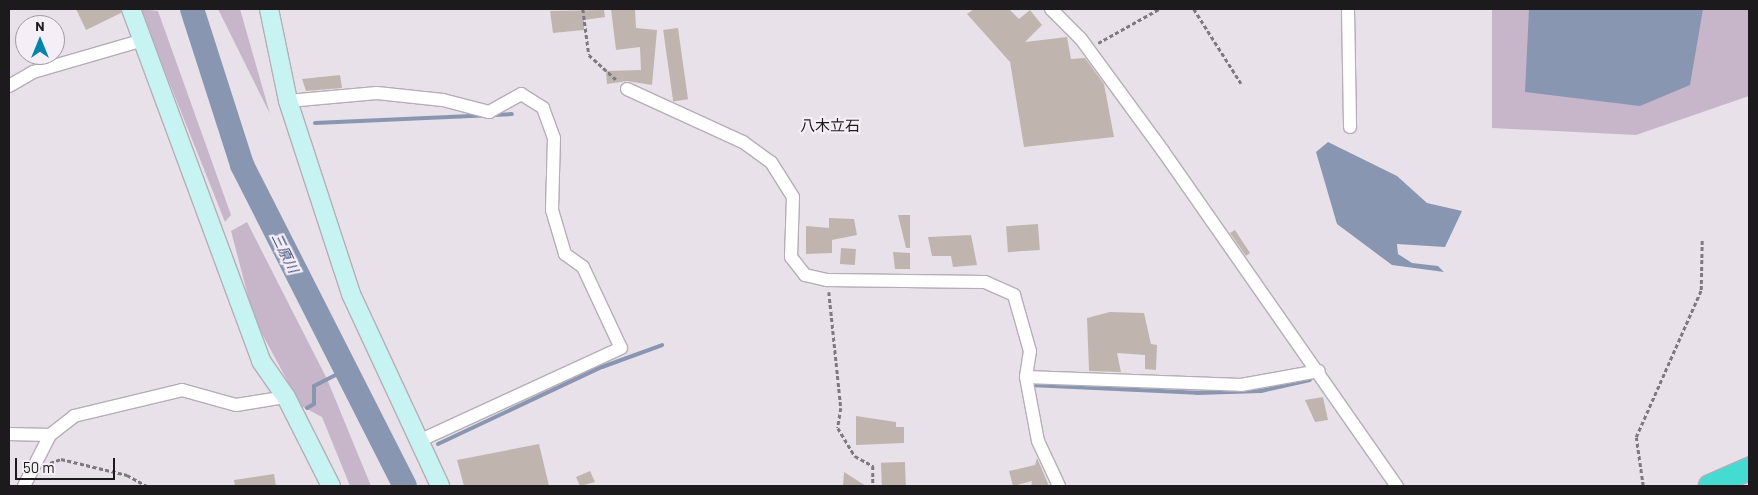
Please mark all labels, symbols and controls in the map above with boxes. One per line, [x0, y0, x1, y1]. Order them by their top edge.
north arrow [15, 15, 65, 65]
text: N [35, 17, 45, 34]
district label: 八木立石 [800, 117, 860, 135]
water label: 三原川 [268, 230, 302, 276]
scale bar [18, 448, 118, 480]
text: 50 m [23, 458, 55, 476]

